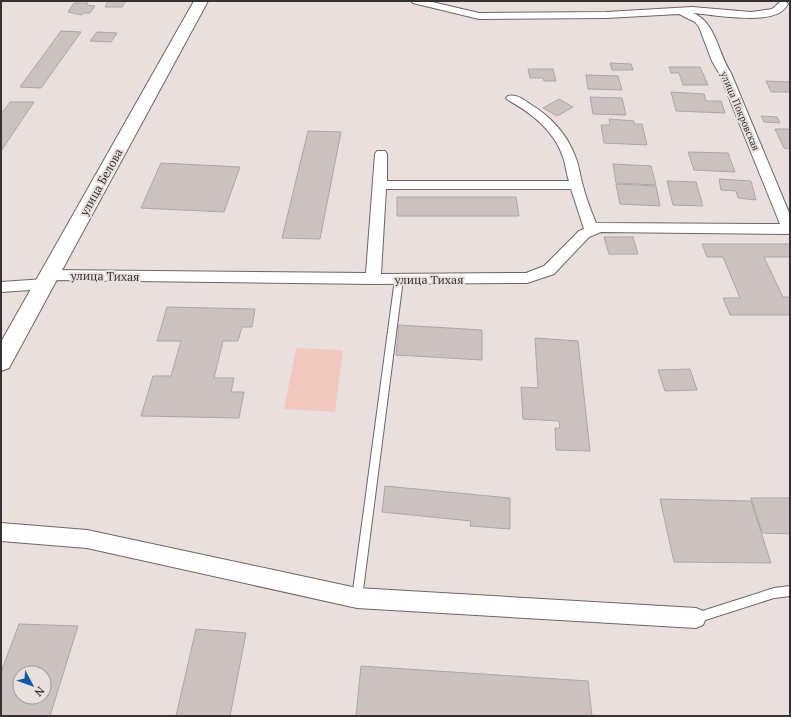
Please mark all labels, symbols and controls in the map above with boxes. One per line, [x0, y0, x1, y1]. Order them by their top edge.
street label: улица Покровская [717, 68, 763, 153]
street label: улица Белова [76, 146, 126, 219]
street label: улица Тихая [69, 268, 140, 284]
street label: улица Тихая [393, 272, 464, 287]
north arrow [12, 665, 52, 705]
text: N [31, 684, 48, 700]

